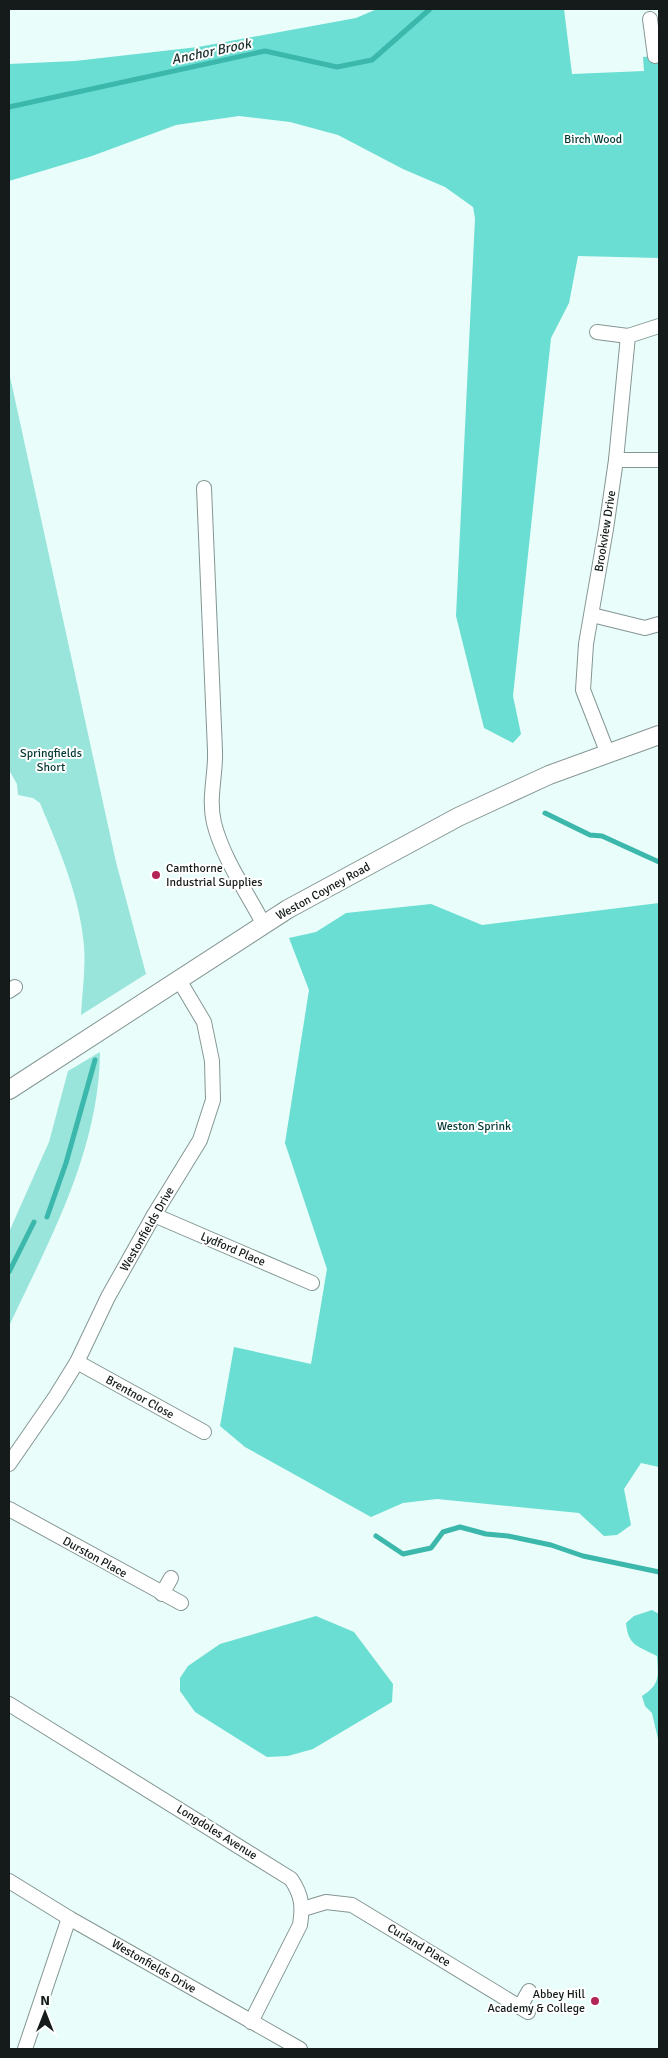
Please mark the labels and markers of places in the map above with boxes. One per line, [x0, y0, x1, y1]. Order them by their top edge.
place label: Camthorne Industrial Supplies [166, 861, 263, 890]
marker: Camthorne Industrial Supplies [150, 869, 162, 881]
place label: Abbey Hill Academy & College [487, 1987, 585, 2016]
marker: Abbey Hill Academy & College [589, 1995, 601, 2007]

